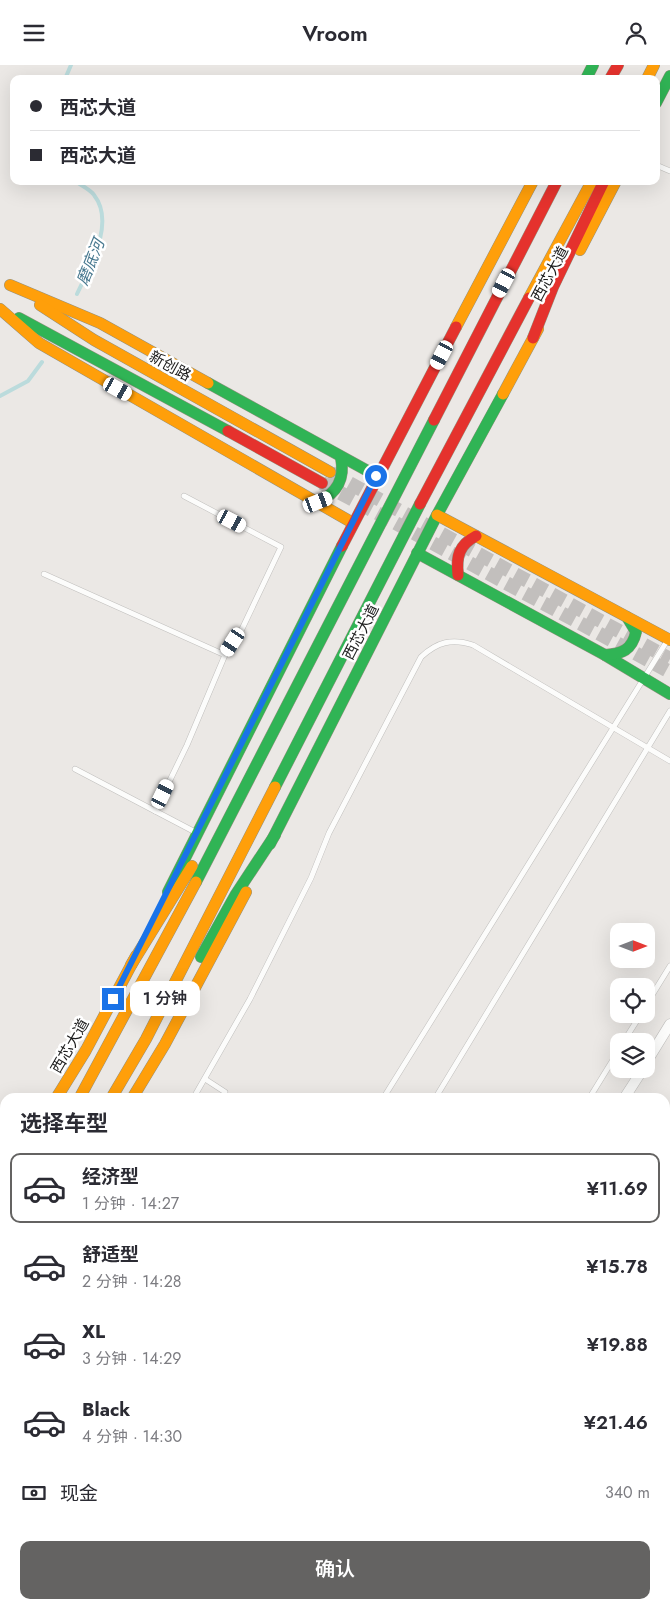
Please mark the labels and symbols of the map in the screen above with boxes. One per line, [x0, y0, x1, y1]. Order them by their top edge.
water label: 磨底河 [71, 233, 111, 289]
street label: 西芯大道 [526, 242, 574, 306]
car [490, 266, 517, 300]
car [428, 338, 455, 372]
street label: 新创路 [145, 345, 195, 387]
car [101, 375, 134, 403]
route start [365, 465, 387, 487]
car [301, 490, 334, 514]
car [215, 507, 248, 535]
street label: 西芯大道 [338, 600, 384, 664]
car [218, 625, 247, 659]
car [149, 777, 176, 811]
north arrow [610, 923, 655, 967]
callout: 1 分钟 [130, 981, 200, 1017]
route end [102, 988, 124, 1010]
street label: 西芯大道 [45, 1015, 95, 1077]

